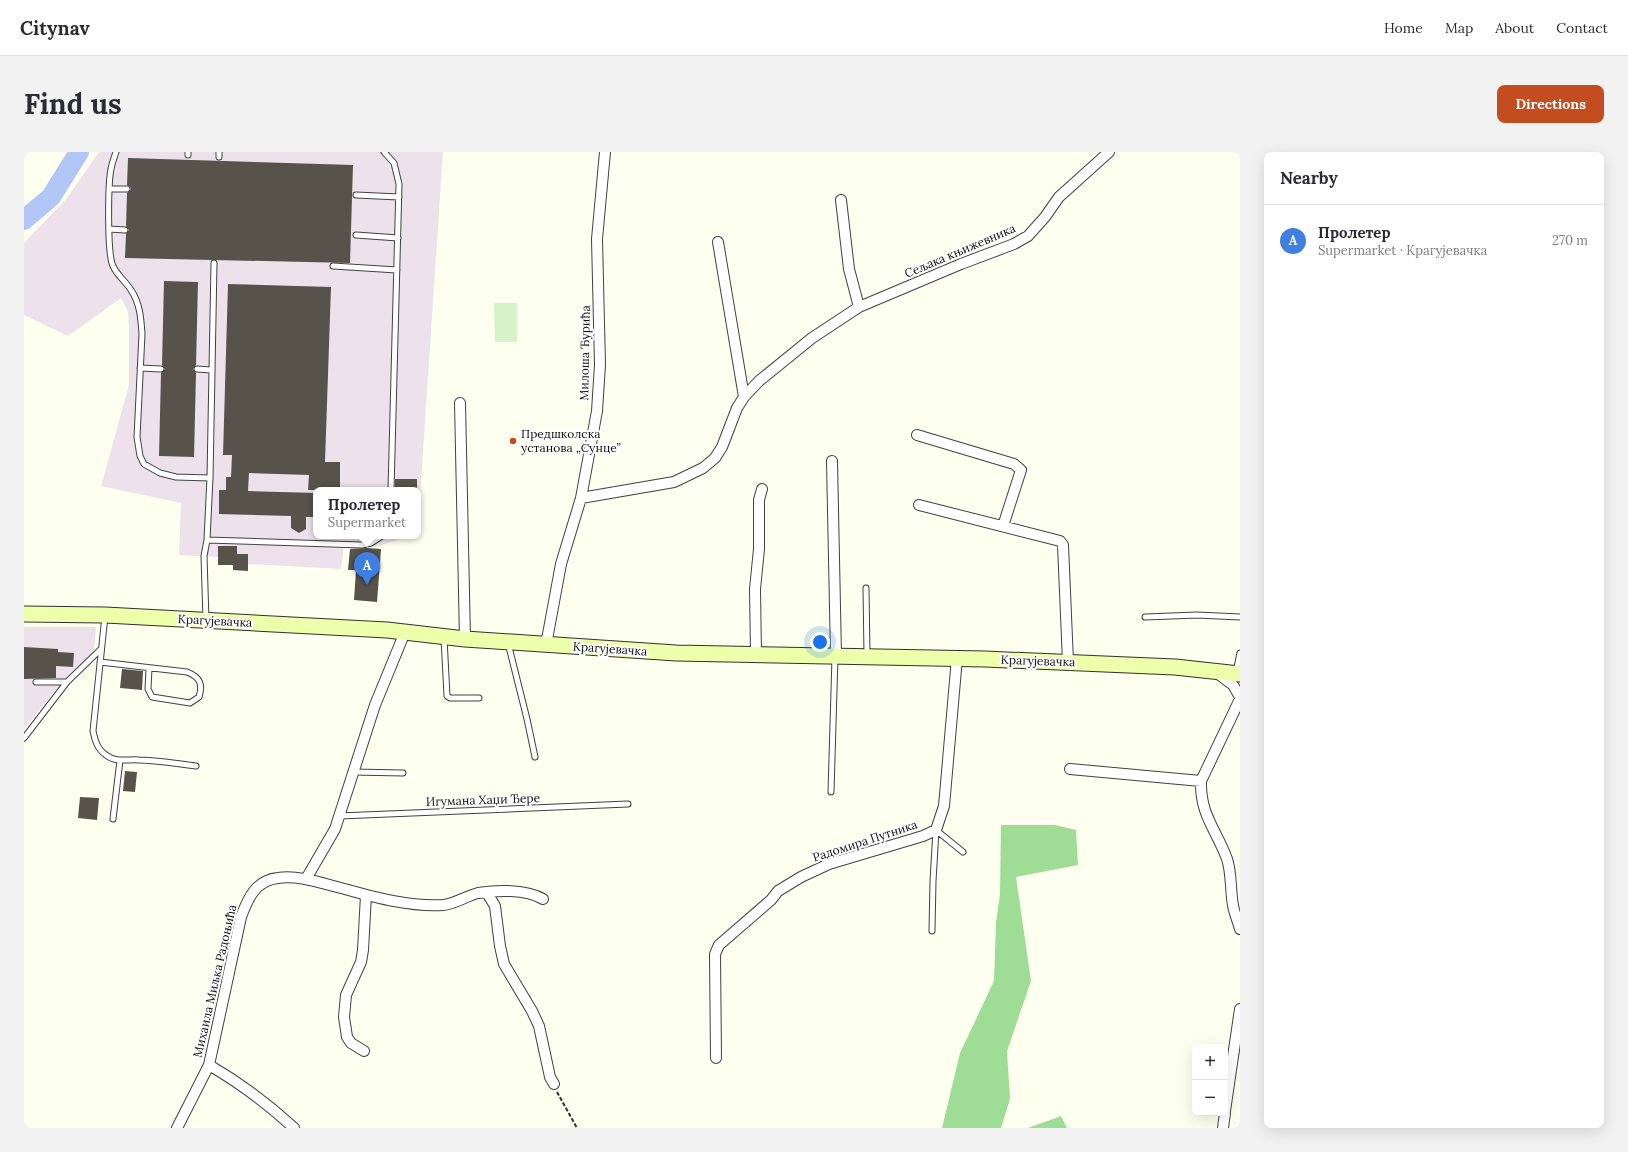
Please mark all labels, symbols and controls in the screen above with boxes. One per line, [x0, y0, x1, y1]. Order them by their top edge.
text: Citynav [20, 16, 90, 40]
text: Home [1384, 19, 1423, 37]
text: Map [1445, 19, 1473, 37]
text: About [1495, 19, 1534, 37]
text: Contact [1556, 19, 1608, 37]
button: Directions [1497, 85, 1604, 123]
text: Find us [24, 86, 122, 122]
text: Nearby [1280, 167, 1338, 189]
street label: Сељака књижевника [902, 220, 1018, 281]
text: Пролетер [1318, 223, 1390, 242]
text: A [1289, 232, 1297, 249]
text: 270 m [1552, 232, 1588, 249]
text: Supermarket · Крагујевачка [1318, 242, 1487, 259]
street label: Милоша Ђурића [576, 305, 593, 401]
place label: Предшколска установа „Сунце” [521, 426, 621, 455]
marker: Предшколска установа „Сунце” [508, 436, 518, 446]
popup [313, 487, 421, 539]
text: Пролетер [328, 495, 400, 514]
text: Supermarket [328, 514, 406, 531]
pin: A [354, 552, 380, 585]
street label: Крагујевачка [177, 611, 253, 630]
your location [810, 632, 830, 652]
street label: Крагујевачка [572, 638, 648, 659]
street label: Крагујевачка [1000, 652, 1076, 669]
street label: Игумана Хаџи Ђере [426, 790, 541, 809]
street label: Радомира Путника [811, 817, 919, 865]
street label: Михаила Миљка Радоњића [190, 903, 239, 1059]
map controls [1192, 1044, 1228, 1116]
button: + [1192, 1044, 1228, 1080]
button: − [1192, 1080, 1228, 1116]

